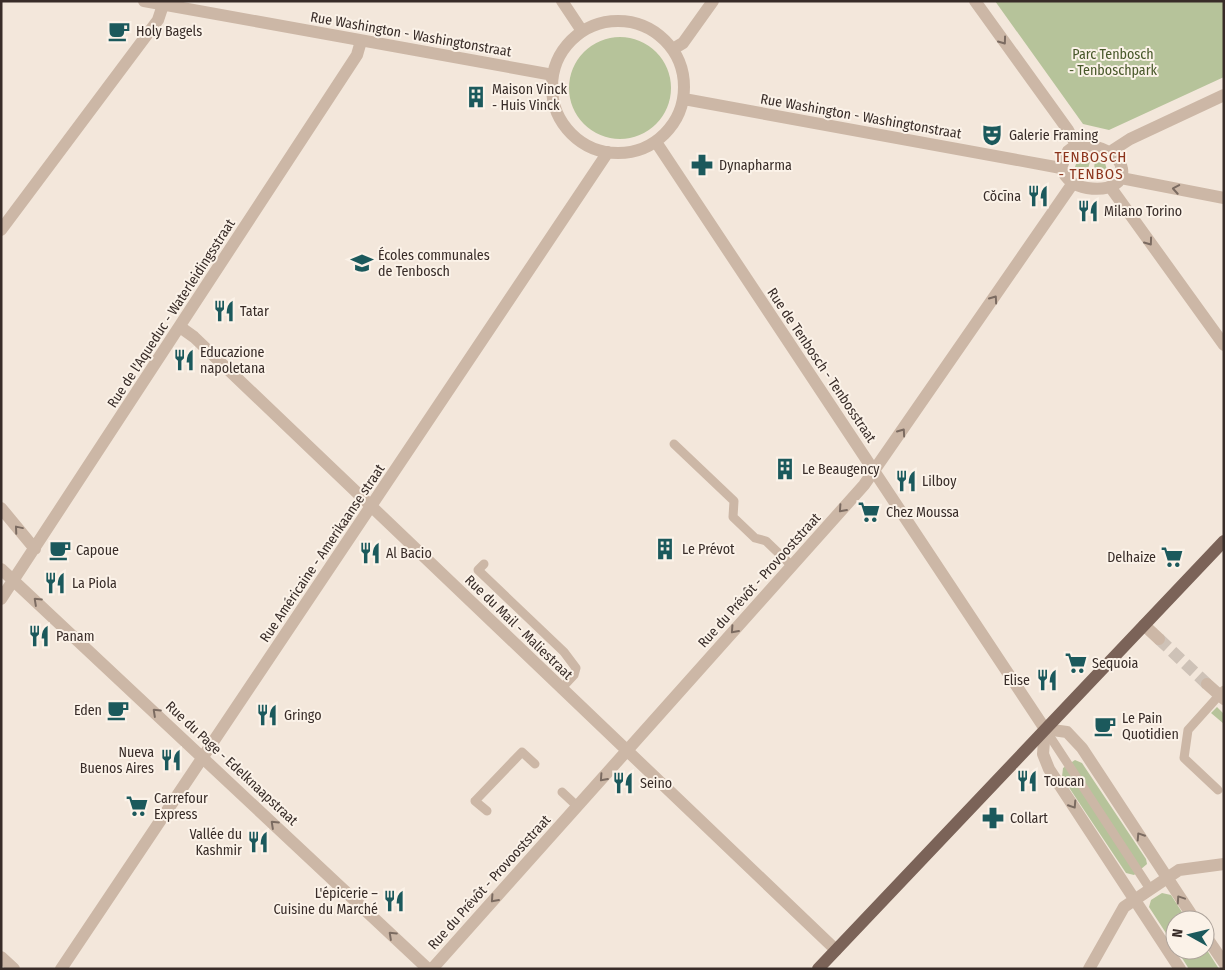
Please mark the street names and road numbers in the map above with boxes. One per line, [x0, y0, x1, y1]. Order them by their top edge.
street label: Rue Washington - Washingtonstraat [309, 8, 513, 61]
street label: Rue Washington - Washingtonstraat [759, 90, 963, 143]
street label: Rue de l'Aqueduc - Waterleidingsstraat [104, 215, 239, 411]
street label: Rue de Tenbosch - Tenbosstraat [763, 285, 880, 446]
street label: Rue Américaine - Amerikaanse straat [256, 461, 389, 646]
street label: Rue du Prévôt - Provooststraat [694, 509, 825, 651]
street label: Rue du Mail - Maliestraat [461, 572, 576, 683]
street label: Rue du Page - Edelknaapstraat [162, 698, 301, 829]
street label: Rue du Prévôt - Provooststraat [424, 811, 555, 953]

